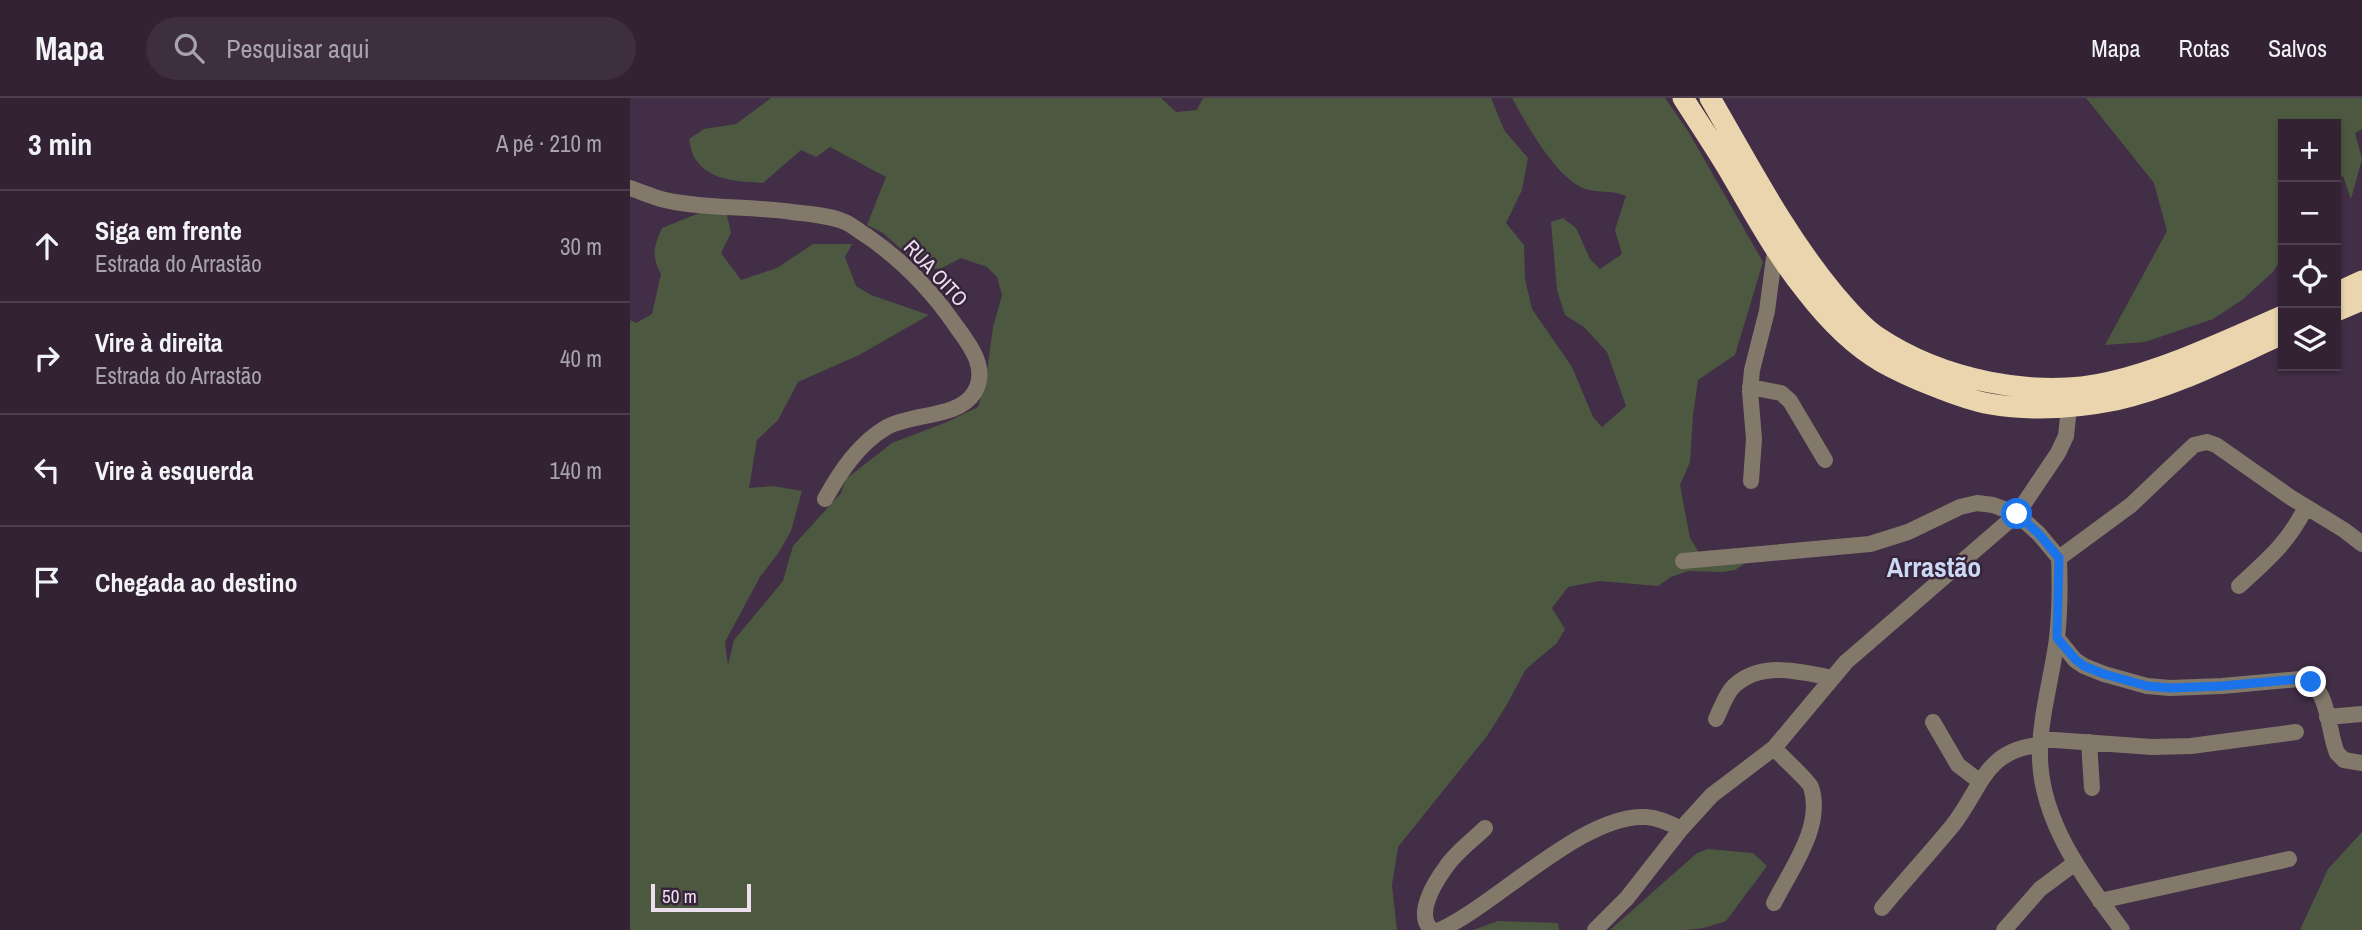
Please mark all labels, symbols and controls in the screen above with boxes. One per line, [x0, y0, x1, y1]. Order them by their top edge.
search box [146, 17, 636, 80]
text: Mapa [35, 26, 104, 70]
icon: search [170, 29, 208, 67]
text: Pesquisar aqui [226, 31, 370, 66]
text: Mapa [2091, 32, 2141, 64]
text: Rotas [2179, 32, 2230, 64]
text: Salvos [2268, 32, 2327, 64]
map controls [2278, 119, 2341, 371]
button: + [2278, 119, 2341, 182]
text: 3 min [28, 124, 92, 164]
text: A pé · 210 m [496, 128, 602, 159]
button: − [2278, 182, 2341, 245]
text: Siga em frente [95, 213, 242, 248]
icon: ahead [28, 227, 66, 265]
text: 30 m [560, 231, 602, 262]
street label: RUA OITO [897, 233, 975, 313]
button: locate [2278, 245, 2341, 308]
text: Estrada do Arrastão [95, 248, 262, 279]
button: layers [2278, 308, 2341, 371]
text: Vire à direita [95, 325, 223, 360]
icon: right [28, 339, 66, 377]
text: 40 m [560, 343, 602, 374]
text: Estrada do Arrastão [95, 360, 262, 391]
icon: left [28, 451, 66, 489]
text: Vire à esquerda [95, 453, 253, 488]
text: 140 m [550, 455, 602, 486]
route start [2001, 498, 2032, 529]
district label: Arrastão [1887, 548, 1981, 586]
icon: arrive [28, 563, 66, 601]
text: Chegada ao destino [95, 565, 298, 600]
route end [2295, 666, 2326, 697]
scale bar [651, 881, 751, 913]
text: 50 m [662, 883, 697, 909]

